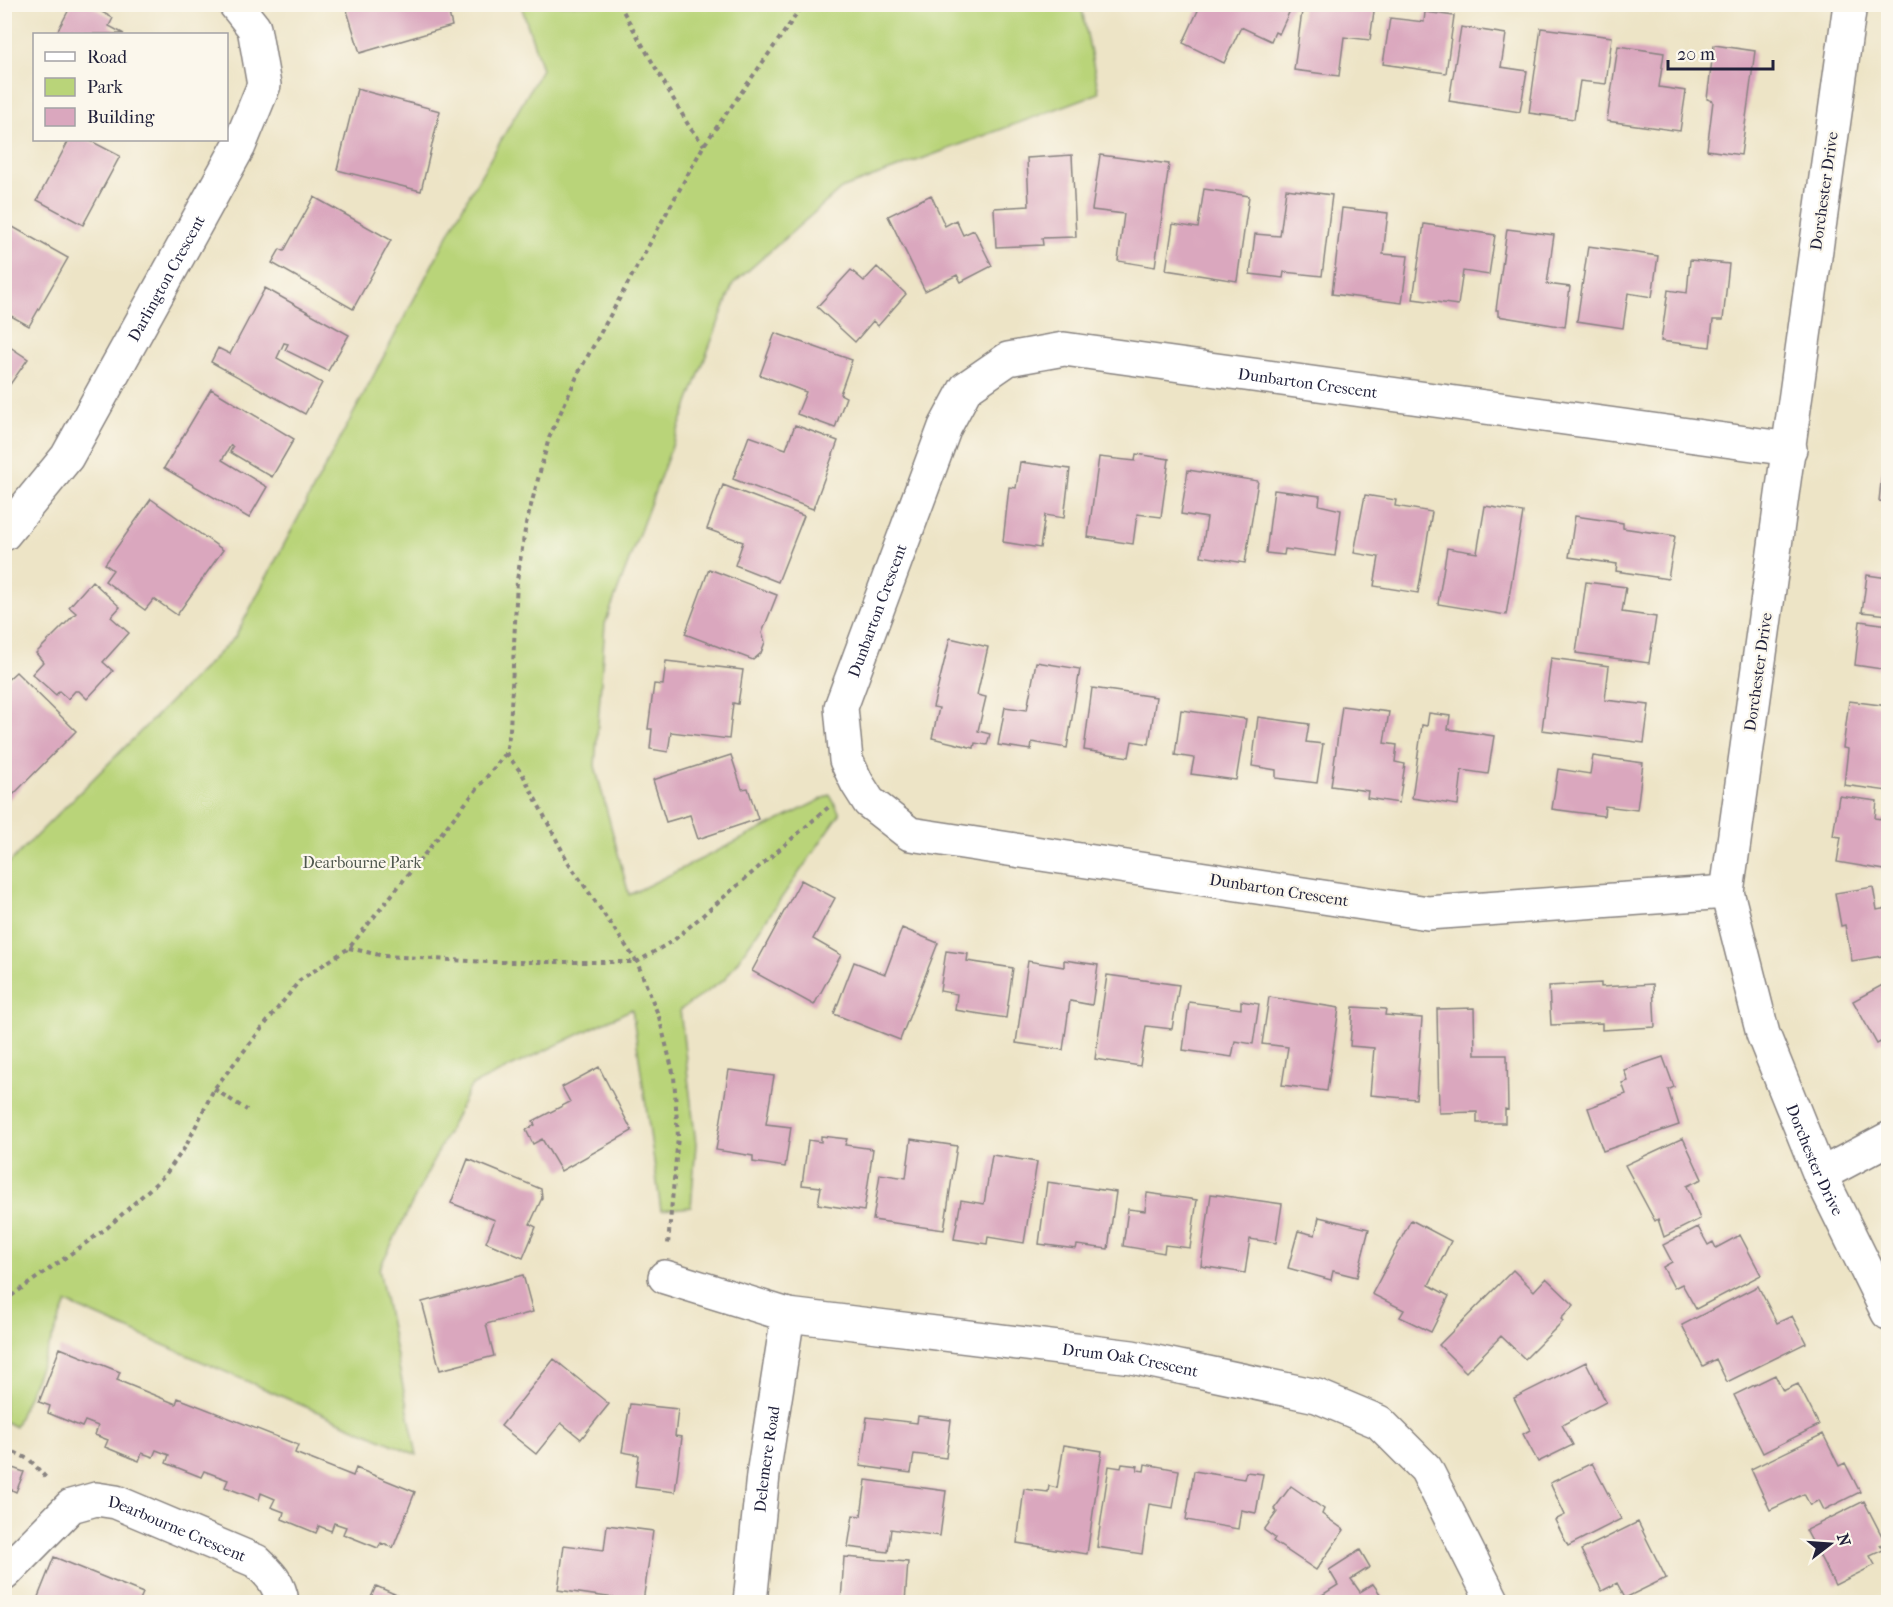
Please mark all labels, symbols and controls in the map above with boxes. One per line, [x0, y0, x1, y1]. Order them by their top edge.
legend [33, 33, 228, 141]
scale bar [1668, 33, 1773, 71]
text: 20 m [1677, 44, 1715, 65]
text: Road [87, 47, 127, 68]
text: Park [87, 77, 124, 98]
text: Building [87, 107, 155, 128]
street label: Dorchester Drive [1806, 130, 1842, 252]
street label: Darlington Crescent [124, 211, 209, 344]
street label: Dunbarton Crescent [1237, 364, 1379, 402]
street label: Dunbarton Crescent [843, 541, 910, 680]
street label: Dorchester Drive [1740, 611, 1776, 733]
park label: Dearbourne Park [303, 853, 422, 872]
street label: Dunbarton Crescent [1208, 870, 1350, 910]
street label: Dorchester Drive [1783, 1101, 1848, 1219]
street label: Drum Oak Crescent [1061, 1339, 1200, 1380]
street label: Delemere Road [750, 1404, 783, 1513]
street label: Dearbourne Crescent [107, 1491, 249, 1565]
north arrow [1800, 1514, 1860, 1574]
text: N [1833, 1531, 1855, 1549]

